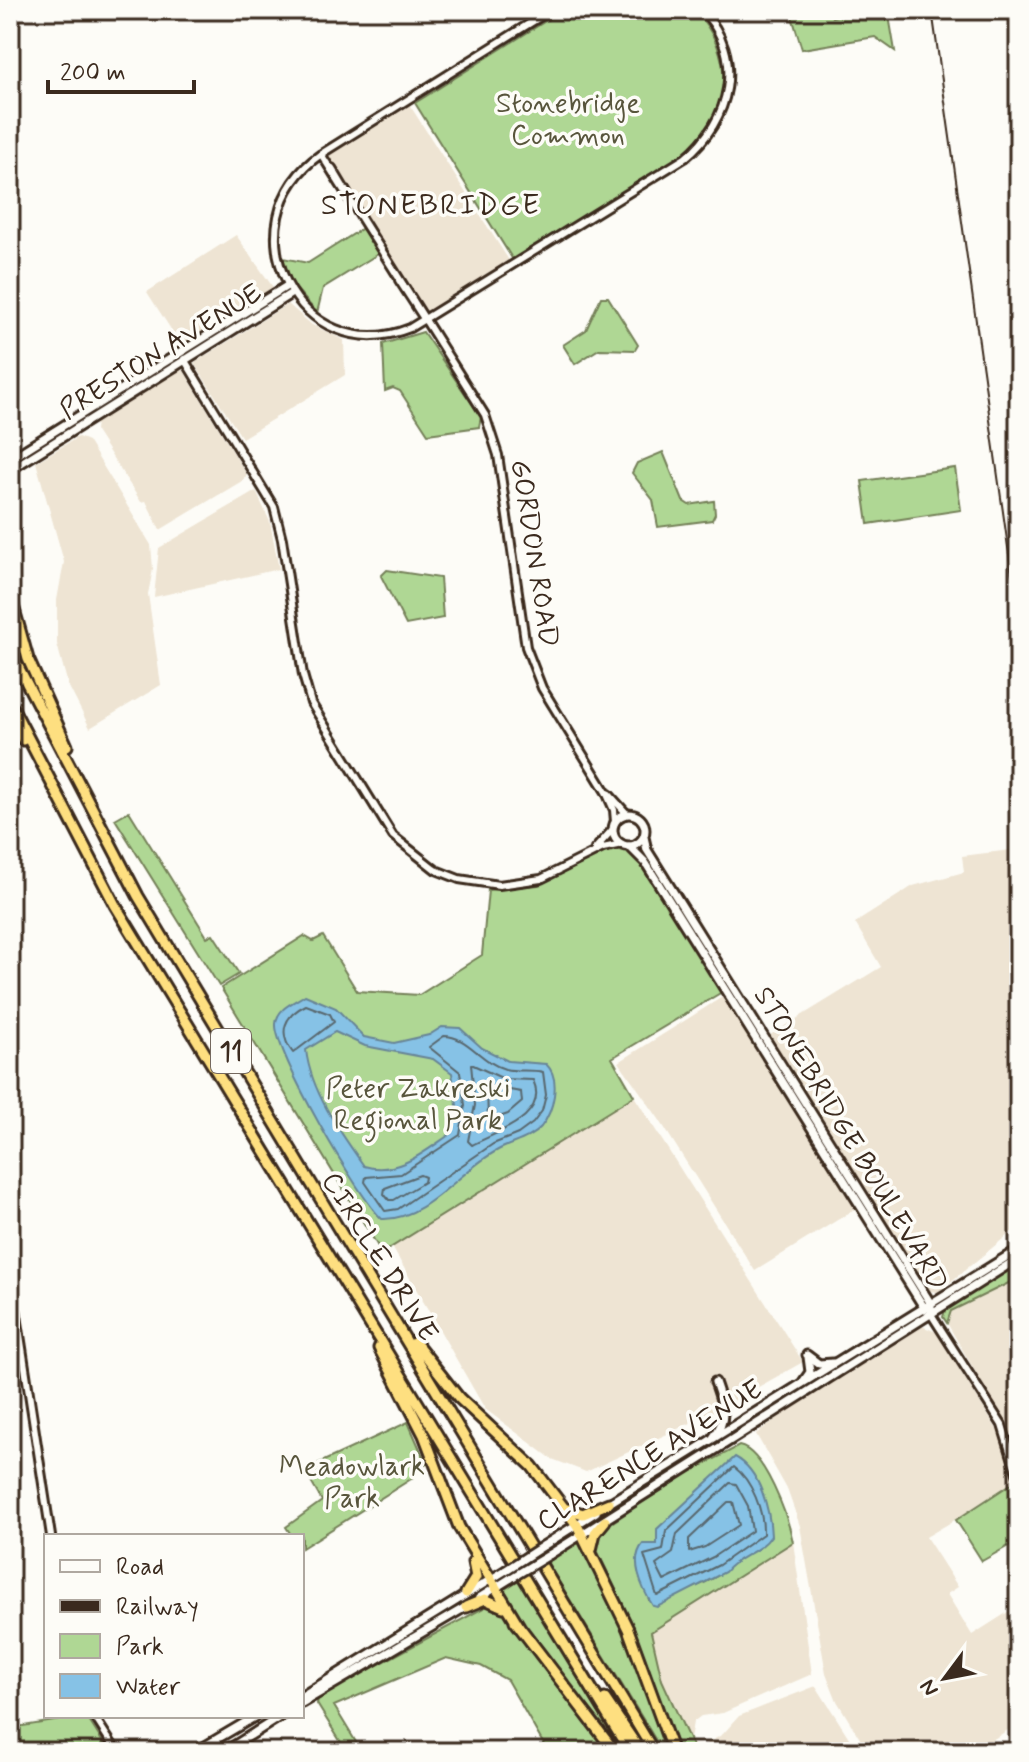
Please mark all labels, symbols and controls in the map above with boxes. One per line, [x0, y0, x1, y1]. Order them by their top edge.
scale bar [48, 44, 194, 94]
text: 200 m [60, 58, 126, 89]
park label: Stonebridge Common [496, 86, 640, 155]
district label: STONEBRIDGE [321, 186, 541, 225]
street label: PRESTON AVENUE [53, 275, 269, 429]
street label: GORDON ROAD [500, 457, 567, 650]
street label: STONEBRIDGE BOULEVARD [744, 980, 956, 1298]
road number: 11 [211, 1029, 251, 1073]
park label: Peter Zakreski Regional Park [326, 1071, 510, 1143]
street label: CIRCLE DRIVE [312, 1165, 446, 1349]
street label: CLARENCE AVENUE [530, 1372, 770, 1541]
park label: Meadowlark Park [279, 1449, 425, 1518]
legend [44, 1534, 304, 1718]
text: Road [116, 1552, 164, 1583]
text: Railway [116, 1592, 199, 1623]
text: Park [116, 1632, 164, 1663]
north arrow [905, 1638, 985, 1718]
text: Water [116, 1672, 181, 1703]
text: N [914, 1674, 945, 1701]

